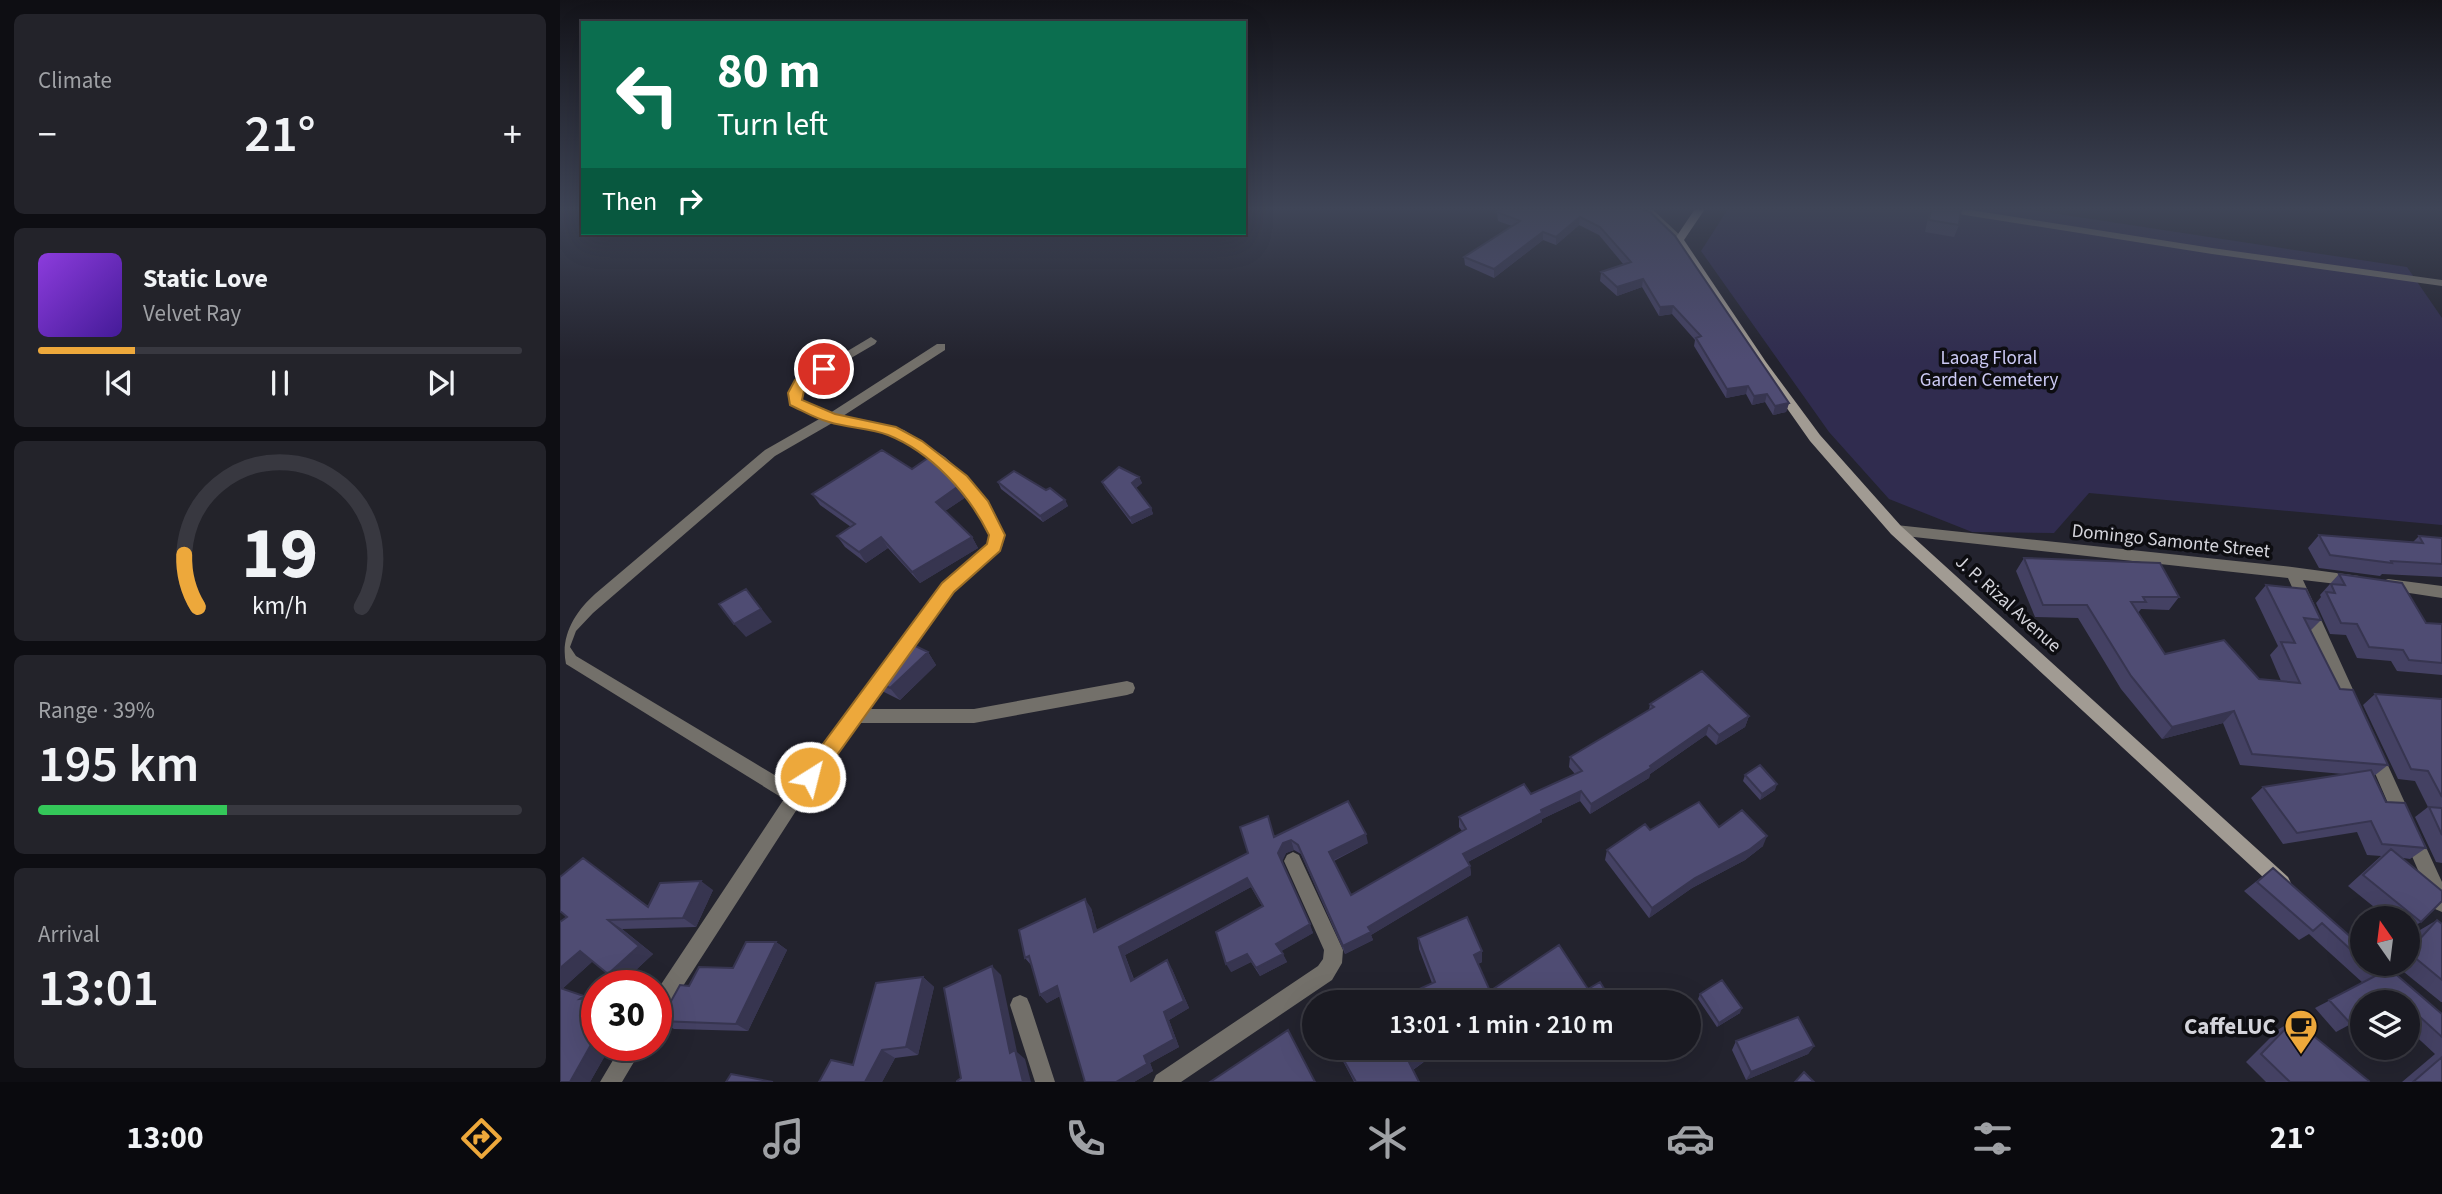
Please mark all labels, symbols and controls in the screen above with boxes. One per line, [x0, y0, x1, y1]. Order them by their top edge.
text: 80 m [717, 37, 821, 107]
icon: left [602, 49, 693, 140]
text: Climate [38, 64, 112, 97]
text: 21° [244, 98, 316, 172]
text: Turn left [717, 102, 828, 148]
text: − [38, 108, 57, 162]
text: + [503, 108, 522, 162]
icon: right [671, 182, 709, 220]
text: Then [602, 183, 657, 220]
text: Static Love [143, 260, 268, 297]
text: Velvet Ray [143, 297, 241, 330]
pin [794, 339, 854, 399]
park label: Laoag Floral Garden Cemetery [1920, 345, 2058, 394]
icon: arrive [805, 350, 843, 388]
icon: previous [100, 364, 138, 402]
icon: pause [261, 364, 299, 402]
icon: next [422, 364, 460, 402]
text: 19 [242, 502, 318, 606]
street label: Domingo Samonte Street [2070, 518, 2272, 565]
street label: J. P. Rizal Avenue [1949, 549, 2067, 659]
text: km/h [252, 588, 308, 624]
text: Range · 39% [38, 694, 155, 727]
text: 195 km [38, 728, 199, 802]
position arrow [773, 740, 847, 814]
north arrow [2350, 906, 2420, 976]
map controls [2350, 906, 2420, 1060]
text: Arrival [38, 918, 100, 951]
text: 13:01 [38, 952, 159, 1026]
speed limit sign: 30 [581, 970, 672, 1061]
button: layers [2350, 990, 2420, 1060]
text: 13:01 · 1 min · 210 m [1389, 1006, 1614, 1043]
cafe icon: CaffeLUC [2282, 1007, 2320, 1056]
place label: CaffeLUC [2184, 1010, 2276, 1043]
icon: directions [457, 1114, 506, 1163]
icon: music [759, 1114, 808, 1163]
icon: phone [1061, 1114, 1110, 1163]
icon: climate [1363, 1114, 1412, 1163]
icon: car [1666, 1114, 1715, 1163]
icon: filters [1968, 1114, 2017, 1163]
text: 13:00 [127, 1115, 204, 1161]
text: 21° [2270, 1115, 2315, 1161]

